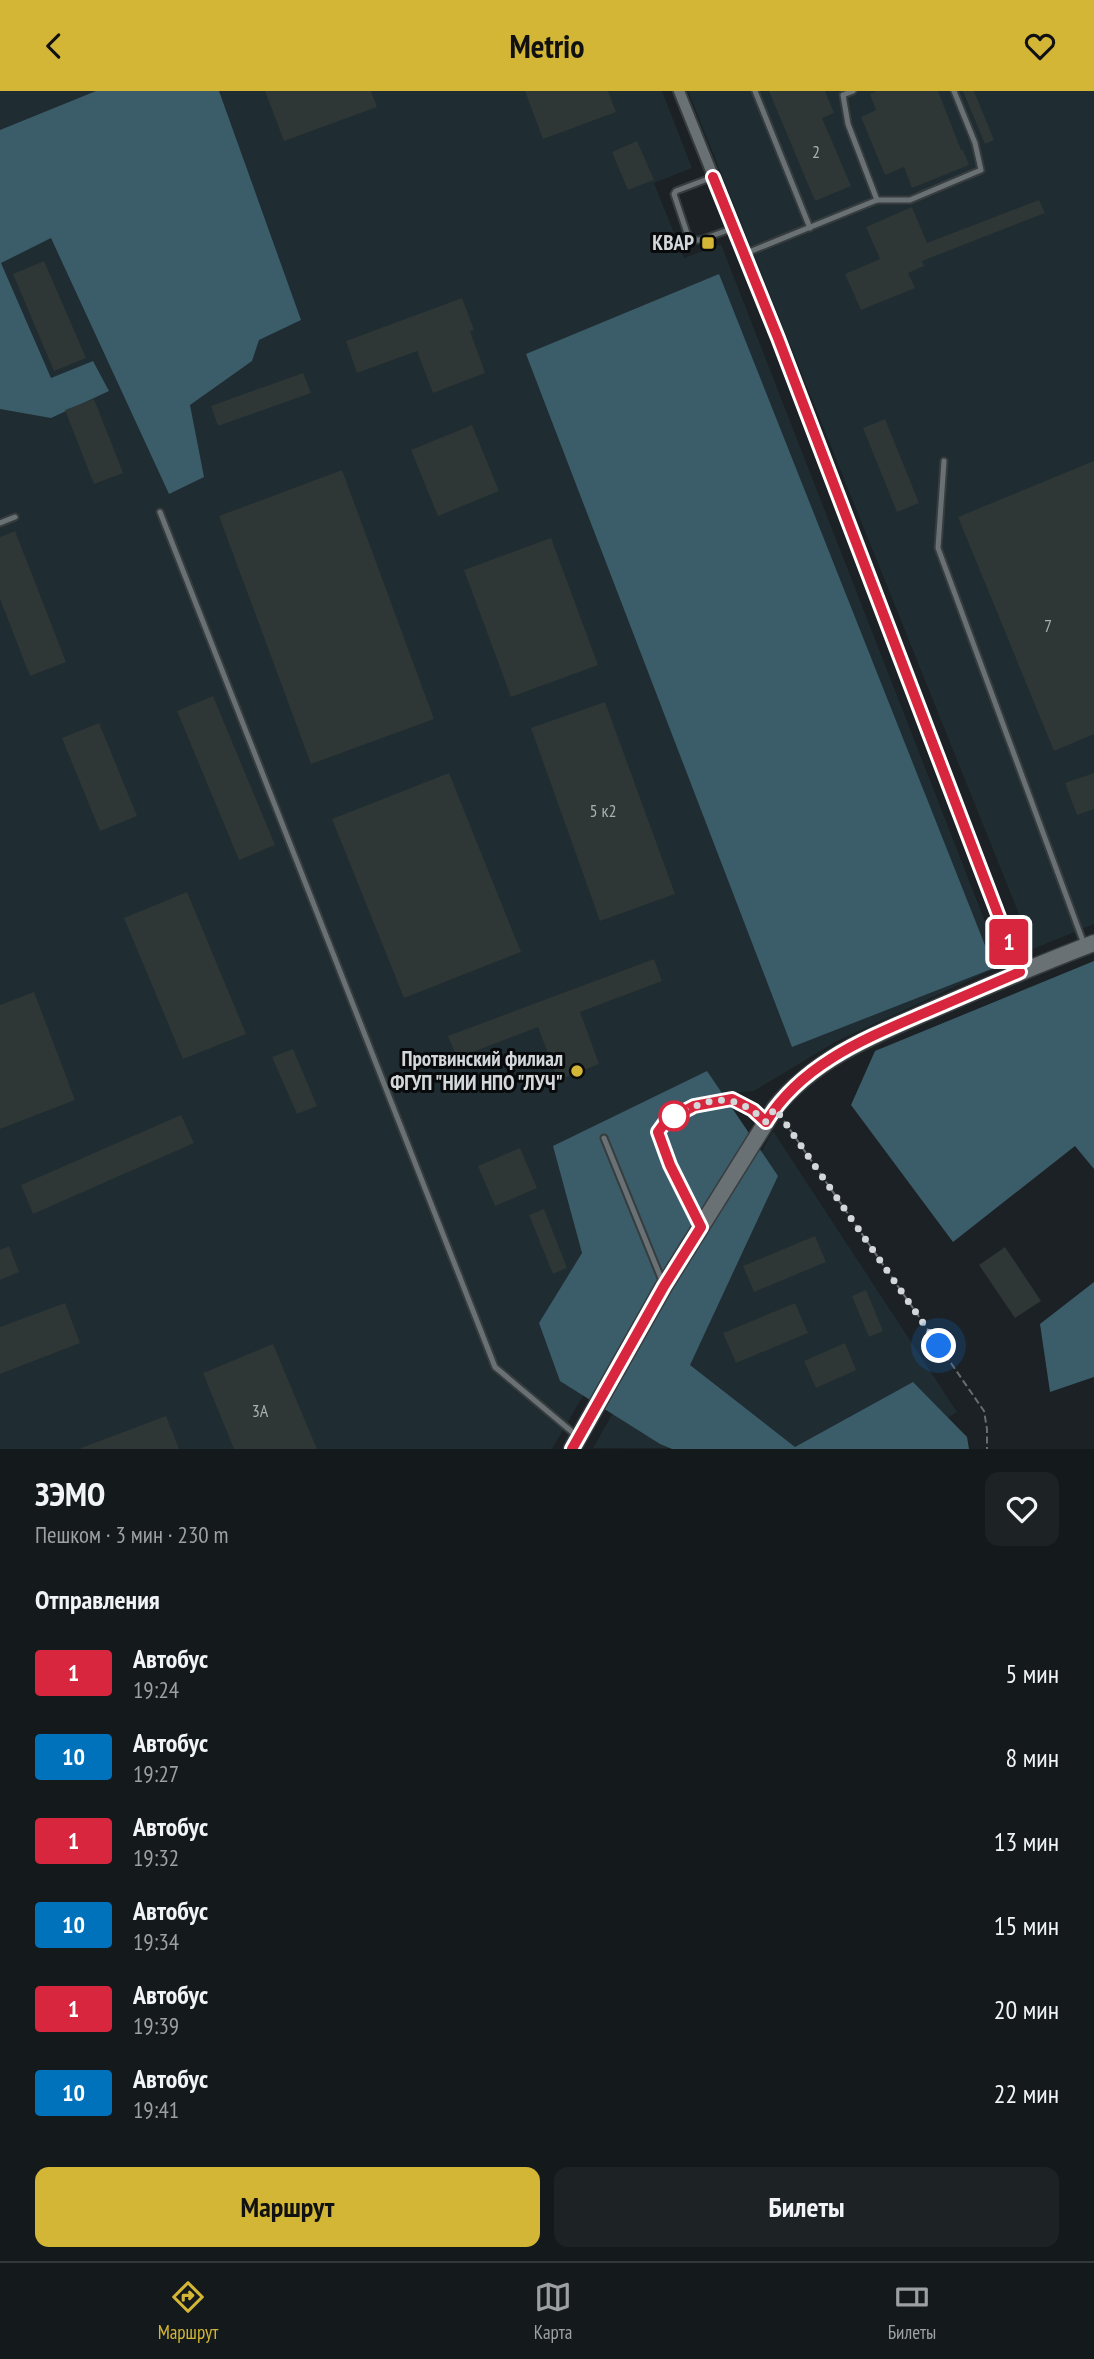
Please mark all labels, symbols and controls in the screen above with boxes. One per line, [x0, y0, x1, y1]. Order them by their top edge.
text: Metrio [509, 25, 585, 67]
icon: back [35, 27, 73, 65]
icon: heart [1021, 27, 1059, 65]
house number: 2 [812, 140, 820, 163]
place label: КВАР [652, 229, 694, 256]
marker: КВАР [700, 235, 716, 251]
house number: 7 [1044, 614, 1052, 637]
house number: 5 к2 [590, 799, 616, 822]
line badge: 1 [986, 919, 1032, 965]
text: 1 [1003, 926, 1015, 957]
place label: Протвинский филиал ФГУП "НИИ НПО "ЛУЧ" [390, 1045, 563, 1096]
marker: Протвинский филиал ФГУП "НИИ НПО "ЛУЧ" [569, 1063, 585, 1079]
unlabelled marker [659, 1101, 689, 1131]
your location [921, 1328, 956, 1363]
house number: 3А [252, 1399, 269, 1422]
text: ЗЭМО [35, 1472, 105, 1515]
button: heart [985, 1472, 1059, 1546]
text: Пешком · 3 мин · 230 m [35, 1520, 228, 1549]
text: Отправления [35, 1583, 160, 1616]
text: Автобус [133, 1642, 208, 1675]
text: 1 [68, 1657, 79, 1688]
text: 5 мин [1006, 1657, 1059, 1690]
text: 19:24 [133, 1675, 179, 1704]
text: Автобус [133, 1726, 208, 1759]
text: 10 [62, 1741, 85, 1772]
text: 8 мин [1006, 1741, 1059, 1774]
text: 19:27 [133, 1759, 179, 1788]
text: Автобус [133, 1810, 208, 1843]
text: 1 [68, 1825, 79, 1856]
text: 13 мин [994, 1825, 1059, 1858]
text: 19:32 [133, 1843, 179, 1872]
text: Автобус [133, 1894, 208, 1927]
text: 10 [62, 1909, 85, 1940]
text: 15 мин [994, 1909, 1059, 1942]
text: 19:34 [133, 1927, 179, 1956]
text: Автобус [133, 1978, 208, 2011]
text: 1 [68, 1993, 79, 2024]
text: 20 мин [994, 1993, 1059, 2026]
text: 19:39 [133, 2011, 179, 2040]
text: Автобус [133, 2062, 208, 2095]
text: 10 [62, 2077, 85, 2108]
text: 22 мин [994, 2077, 1059, 2110]
text: 19:41 [133, 2095, 179, 2124]
button: Маршрут [35, 2167, 540, 2247]
button: Билеты [554, 2167, 1059, 2247]
tab: Маршрут [158, 2278, 218, 2344]
tab: Карта [534, 2278, 572, 2344]
tab: Билеты [888, 2278, 936, 2344]

